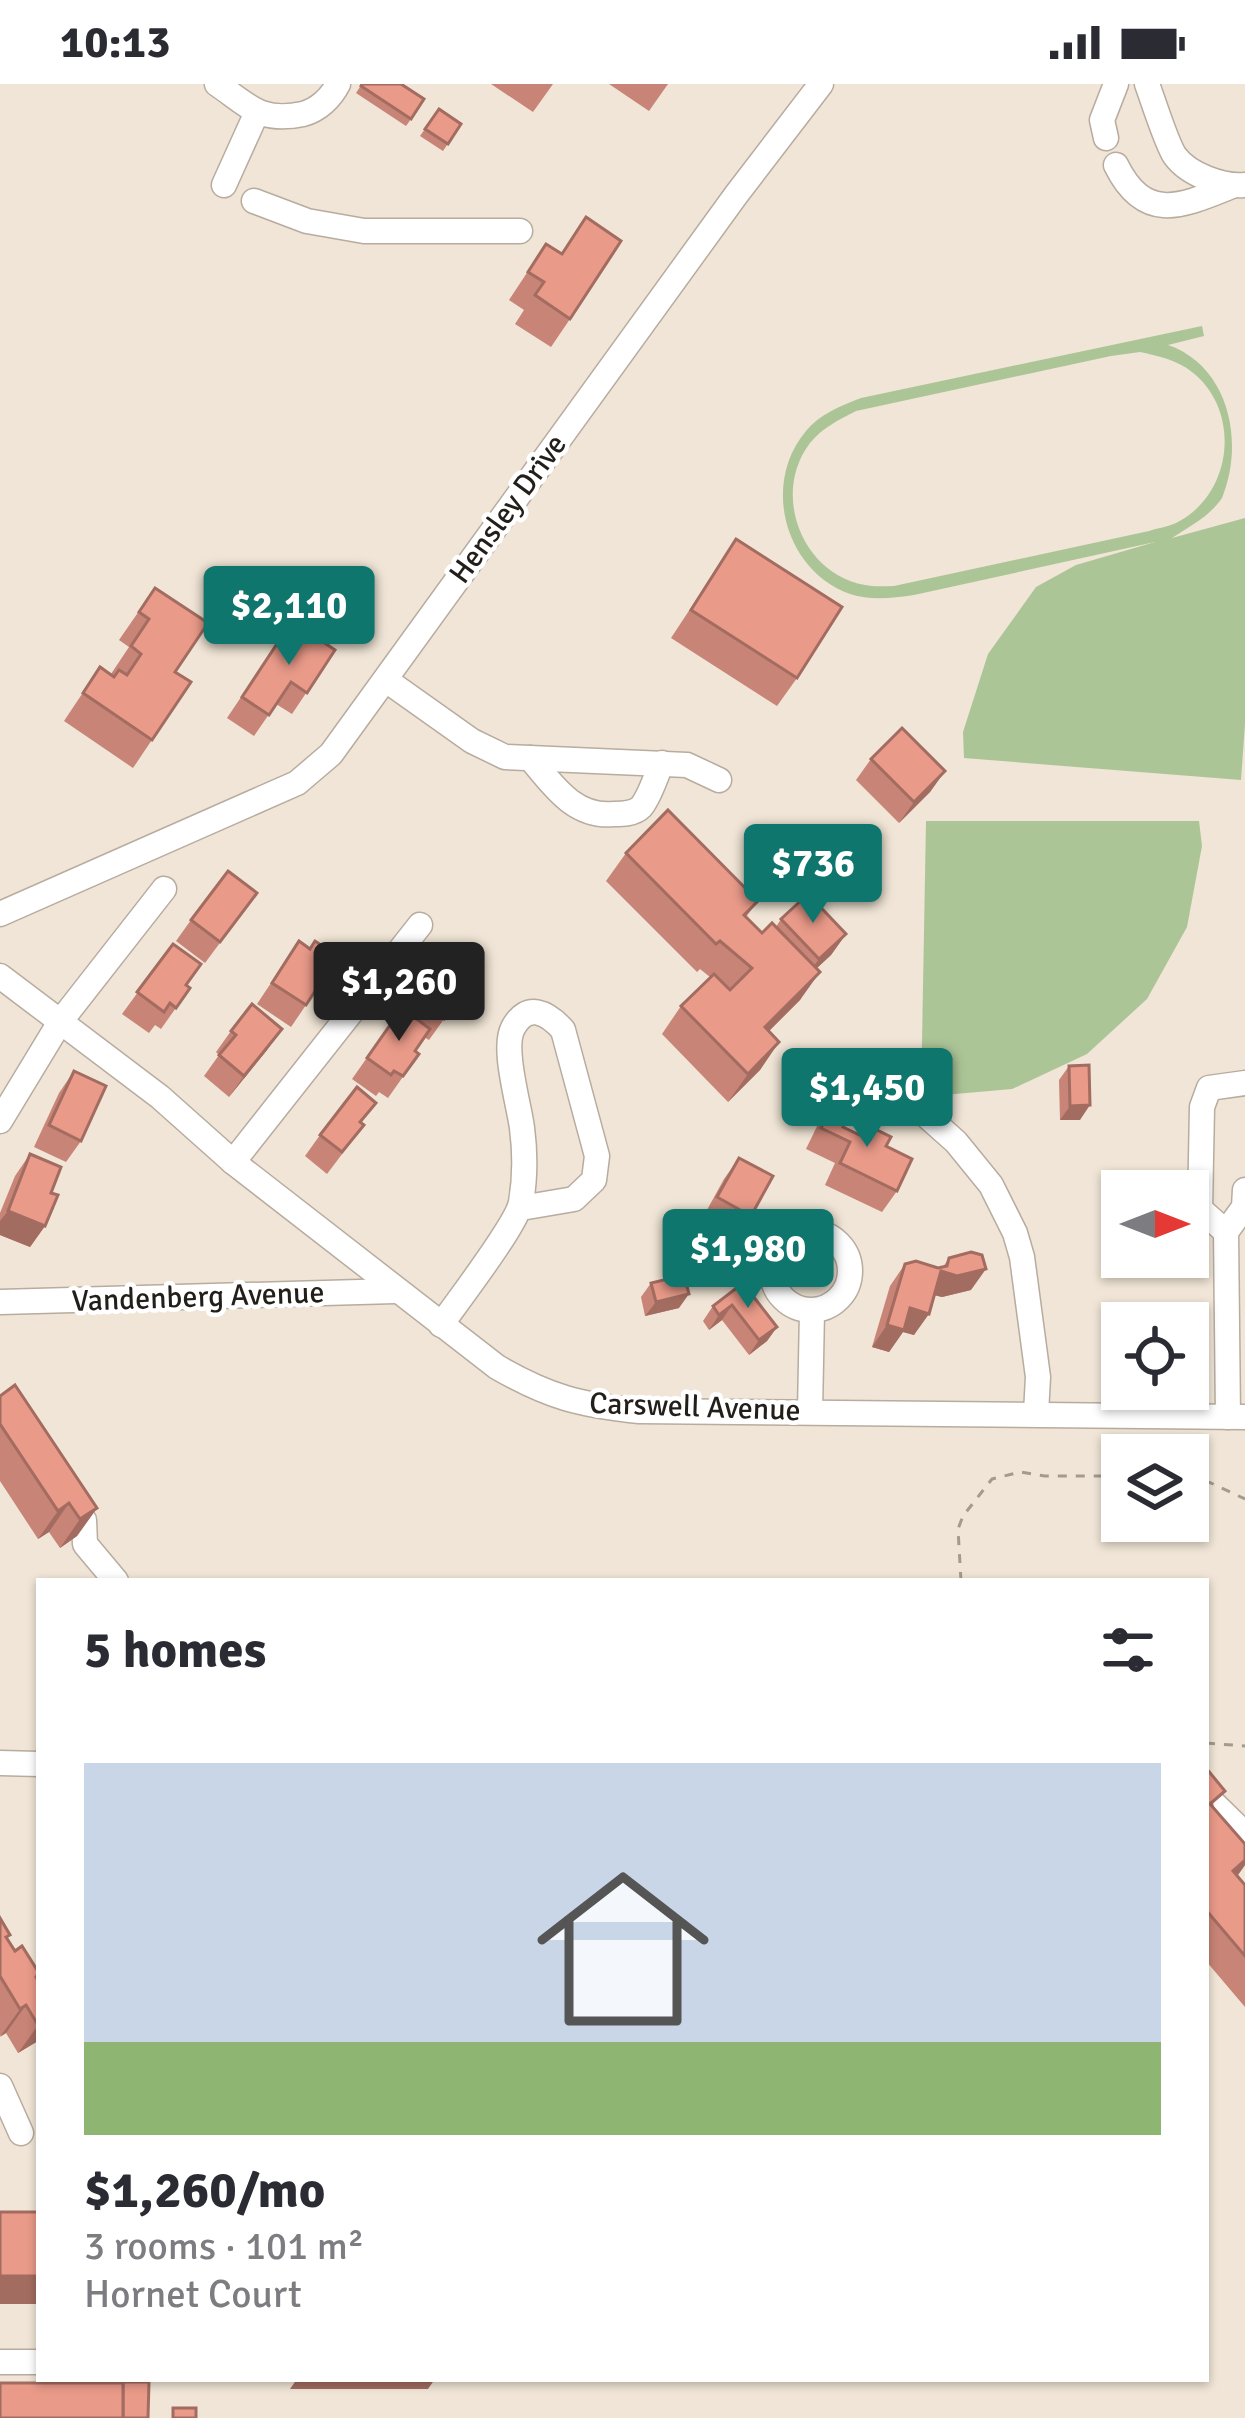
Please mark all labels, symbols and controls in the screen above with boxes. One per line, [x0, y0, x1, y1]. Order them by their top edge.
text: 10:13 [60, 15, 170, 70]
street label: Hensley Drive [441, 427, 575, 591]
pin: $2,110 [191, 566, 387, 668]
text: $2,110 [231, 581, 347, 629]
pin: $736 [742, 824, 884, 926]
text: $736 [771, 839, 855, 887]
pin: $1,260 [301, 942, 497, 1044]
text: $1,260 [341, 957, 457, 1005]
pin: $1,450 [769, 1048, 965, 1150]
text: $1,450 [809, 1063, 925, 1111]
north arrow [1101, 1170, 1209, 1278]
map controls [1101, 1170, 1209, 1542]
pin: $1,980 [650, 1209, 846, 1311]
text: $1,980 [690, 1224, 806, 1272]
street label: Vandenberg Avenue [71, 1274, 325, 1320]
button: locate [1101, 1302, 1209, 1410]
street label: Carswell Avenue [589, 1385, 801, 1429]
button: layers [1101, 1434, 1209, 1542]
icon: filters [1095, 1617, 1161, 1683]
text: 5 homes [84, 1619, 266, 1682]
icon: home [515, 1841, 731, 2057]
text: $1,260/mo [84, 2159, 325, 2222]
text: 3 rooms · 101 m² [84, 2222, 364, 2270]
text: Hornet Court [84, 2270, 302, 2318]

